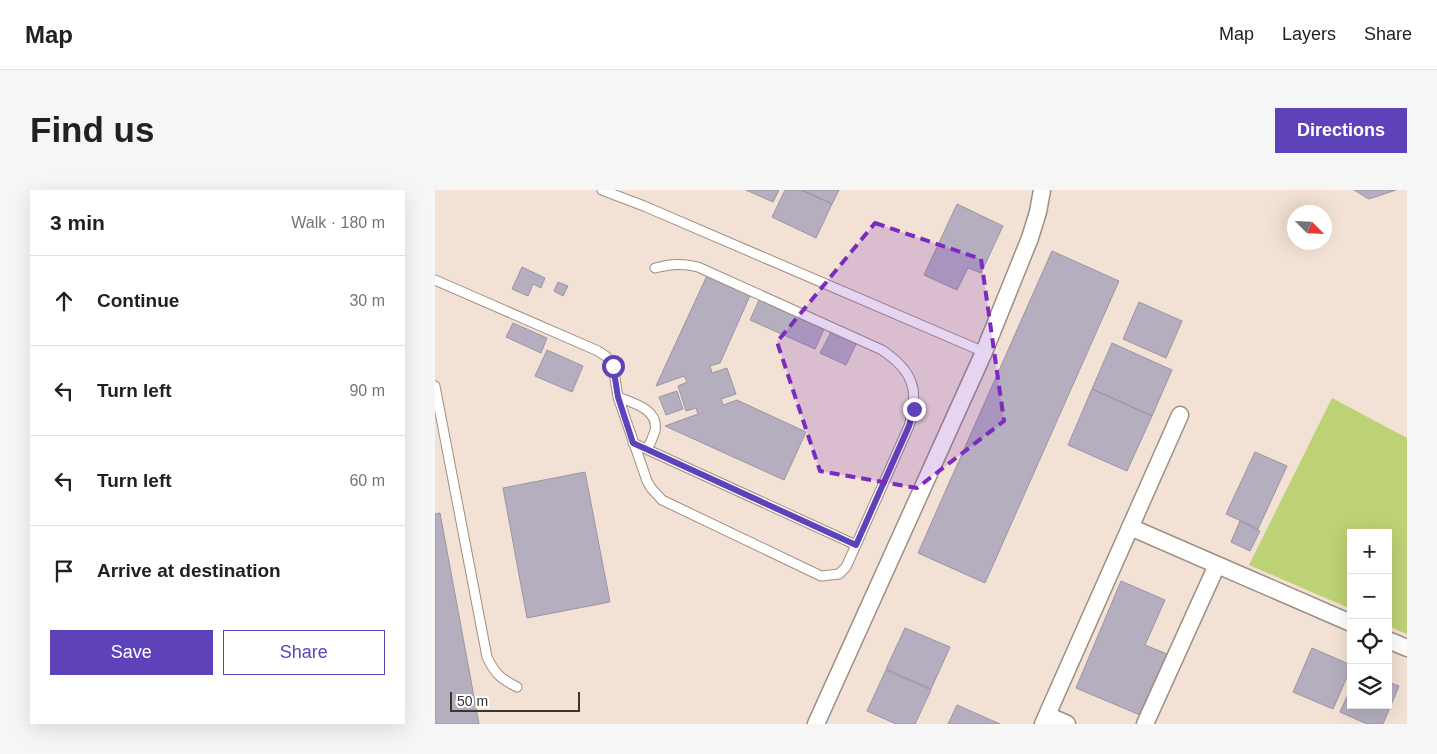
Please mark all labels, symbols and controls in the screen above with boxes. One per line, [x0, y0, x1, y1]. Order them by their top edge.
text: Map [25, 21, 73, 48]
text: Map [1219, 24, 1254, 44]
text: Layers [1282, 24, 1336, 44]
text: Share [1364, 24, 1412, 44]
button: Directions [1275, 108, 1407, 153]
text: Find us [30, 110, 154, 149]
north arrow [1287, 205, 1332, 250]
text: 3 min [50, 211, 105, 234]
text: Walk · 180 m [291, 214, 385, 231]
icon: ahead [50, 287, 78, 315]
text: Continue [97, 290, 179, 311]
text: 30 m [349, 292, 385, 309]
route start [602, 355, 625, 378]
icon: left [50, 377, 78, 405]
text: Turn left [97, 380, 172, 401]
text: 90 m [349, 382, 385, 399]
route end [903, 398, 926, 421]
icon: left [50, 467, 78, 495]
text: Turn left [97, 470, 172, 491]
text: 60 m [349, 472, 385, 489]
map controls [1347, 529, 1392, 709]
button: + [1347, 529, 1392, 574]
icon: arrive [50, 557, 78, 585]
text: Arrive at destination [97, 560, 281, 581]
button: − [1347, 574, 1392, 619]
button: locate [1347, 619, 1392, 664]
button: Save [50, 630, 213, 675]
button: Share [223, 630, 385, 675]
button: layers [1347, 664, 1392, 709]
scale bar [450, 689, 580, 712]
text: 50 m [457, 693, 488, 709]

